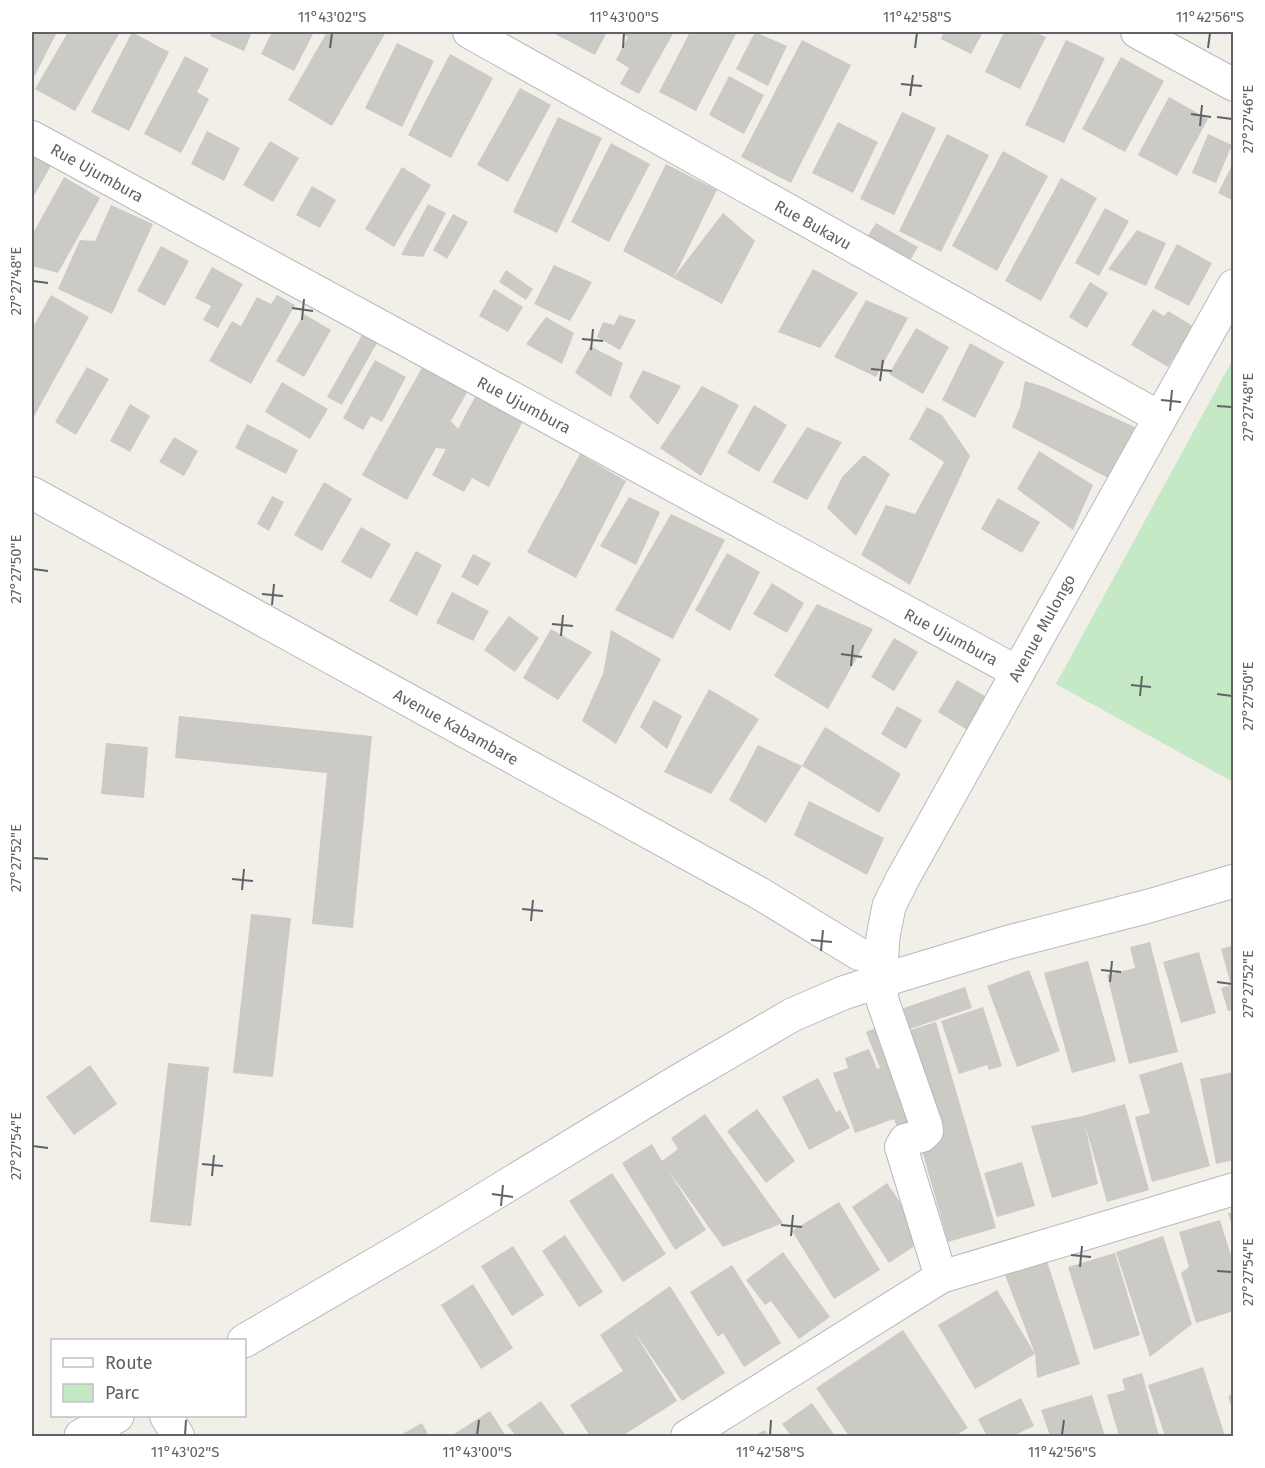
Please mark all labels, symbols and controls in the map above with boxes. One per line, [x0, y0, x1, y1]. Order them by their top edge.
text: 11°43'02"S [298, 8, 366, 26]
text: 11°43'00"S [589, 8, 659, 26]
text: 11°42'58"S [883, 8, 951, 26]
text: 11°42'56"S [1176, 8, 1244, 26]
text: 27°27'46"E [1239, 85, 1257, 153]
street label: Rue Ujumbura [47, 140, 147, 206]
street label: Rue Bukavu [771, 196, 855, 254]
text: 27°27'48"E [7, 247, 25, 315]
street label: Rue Ujumbura [474, 372, 574, 438]
text: 27°27'48"E [1239, 373, 1257, 441]
text: 27°27'50"E [7, 534, 25, 604]
street label: Avenue Mulongo [1005, 571, 1079, 685]
street label: Rue Ujumbura [901, 604, 1001, 670]
text: 27°27'50"E [1239, 661, 1257, 731]
street label: Avenue Kabambare [390, 685, 522, 769]
text: 27°27'52"E [7, 824, 25, 892]
text: 27°27'52"E [1239, 950, 1257, 1018]
text: 27°27'54"E [7, 1112, 25, 1180]
text: 27°27'54"E [1239, 1238, 1257, 1306]
legend [51, 1339, 246, 1417]
text: Route [105, 1352, 153, 1374]
text: Parc [105, 1382, 140, 1404]
text: 11°43'02"S [151, 1443, 219, 1461]
text: 11°43'00"S [442, 1443, 512, 1461]
text: 11°42'58"S [736, 1443, 804, 1461]
text: 11°42'56"S [1028, 1443, 1096, 1461]

